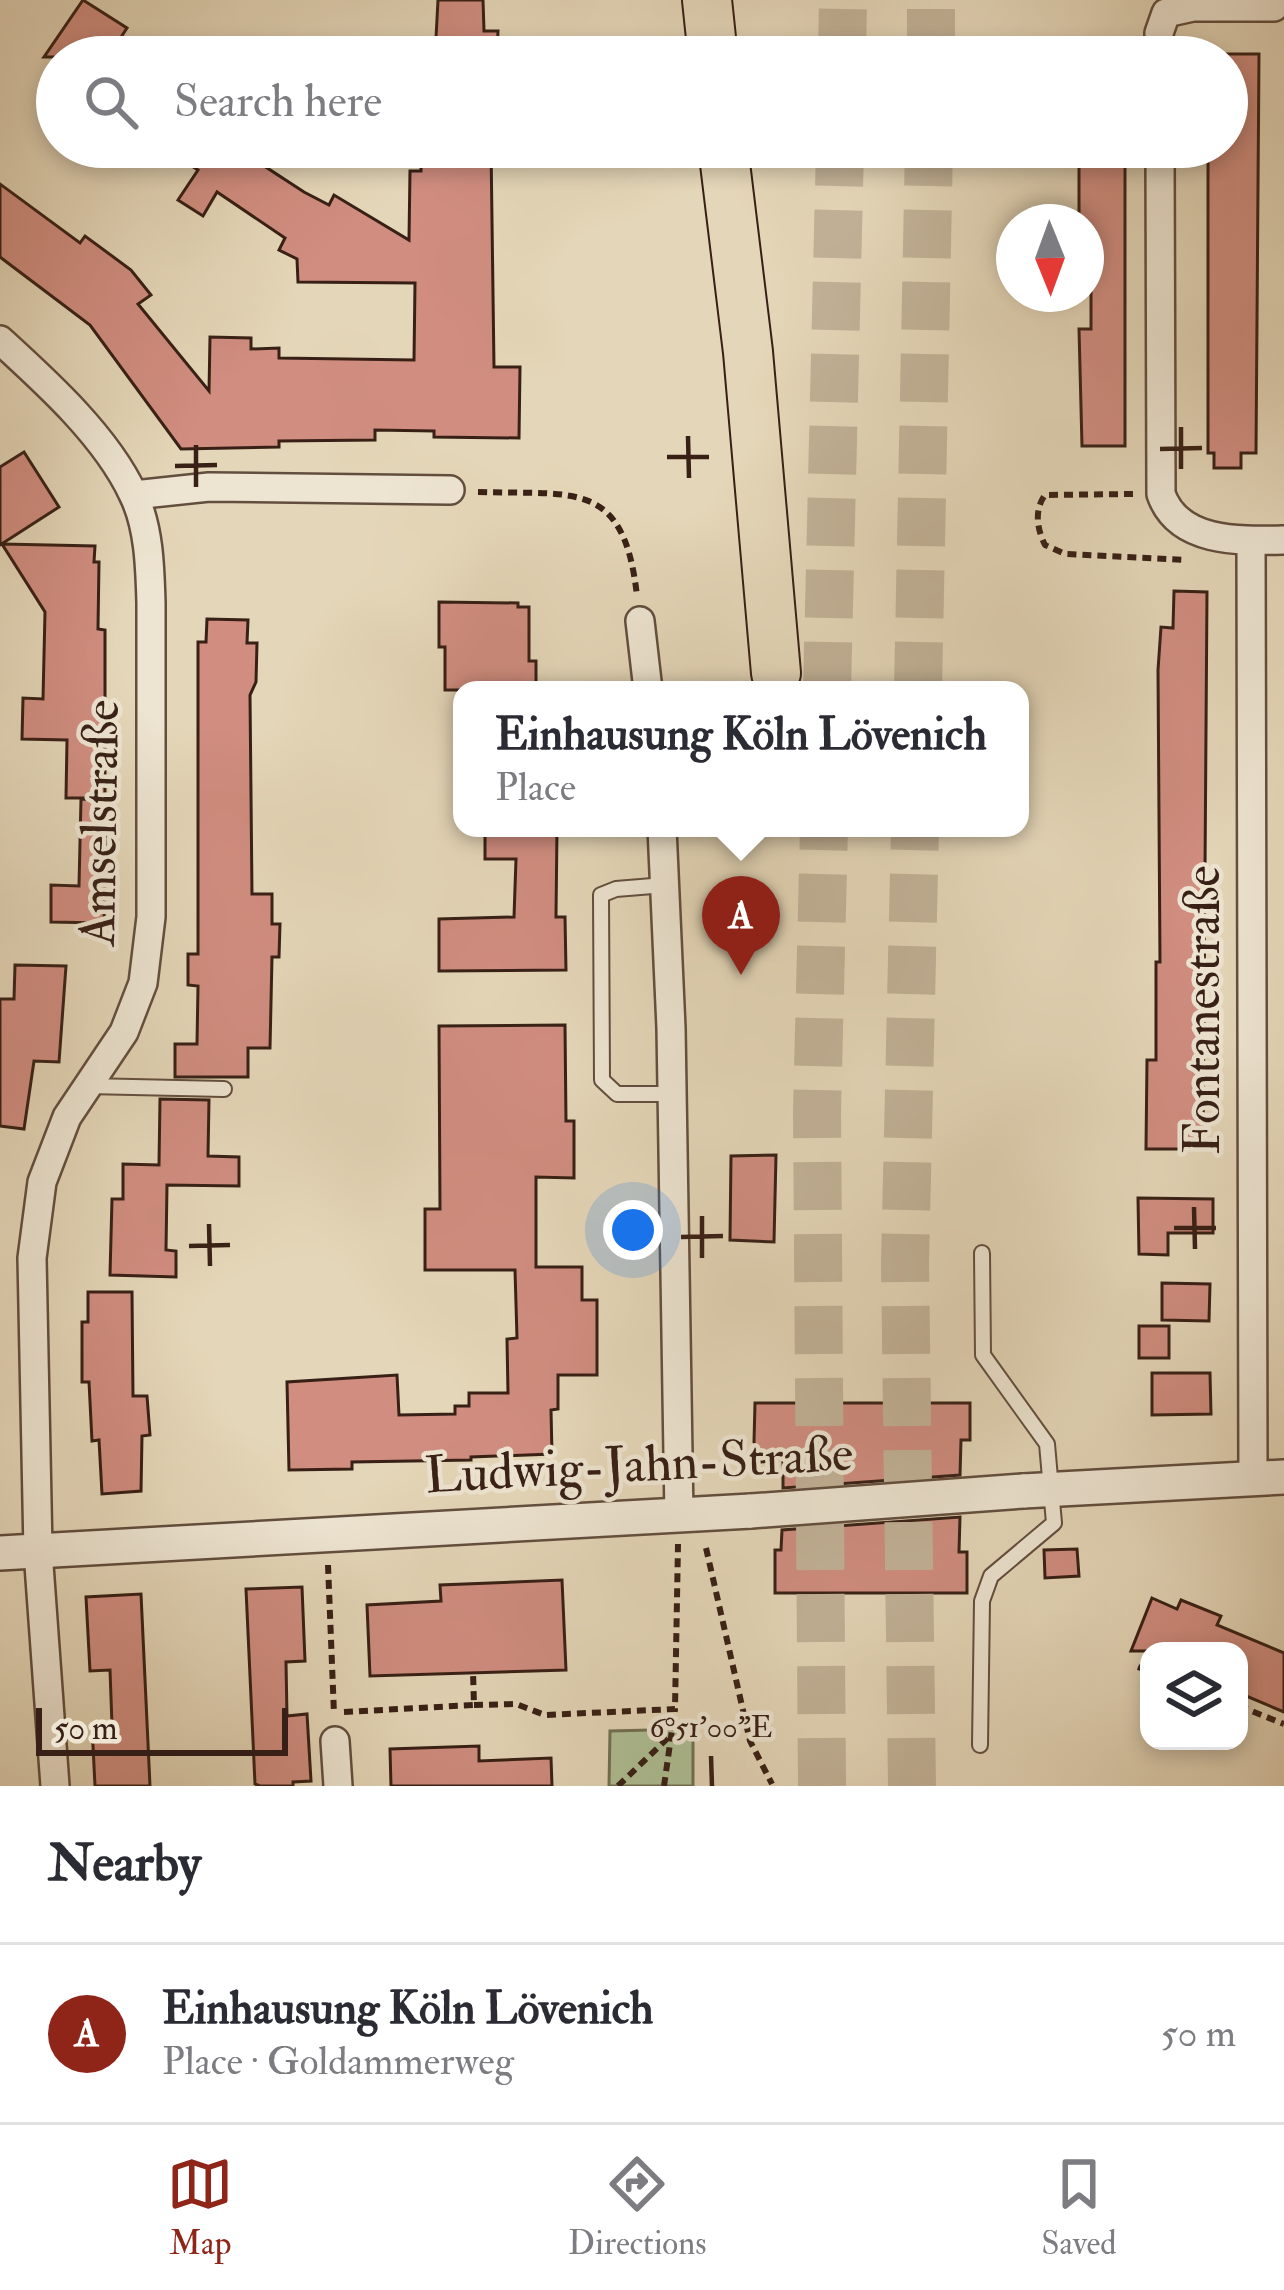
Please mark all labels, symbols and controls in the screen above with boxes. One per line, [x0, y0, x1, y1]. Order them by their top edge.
search box [36, 36, 1248, 168]
icon: search [78, 69, 144, 135]
text: Search here [174, 74, 382, 130]
north arrow [996, 204, 1104, 312]
popup [453, 681, 1029, 837]
street label: Amselstraße [66, 699, 134, 948]
text: Einhausung Köln Lövenich [495, 707, 987, 763]
text: Place [495, 763, 576, 812]
street label: Fontanestraße [1171, 865, 1235, 1155]
pin: A [702, 876, 780, 975]
your location [603, 1200, 663, 1260]
street label: Ludwig-Jahn-Straße [423, 1422, 855, 1508]
map controls [1140, 1642, 1248, 1750]
button: layers [1140, 1642, 1248, 1750]
scale bar [36, 1702, 288, 1755]
text: 50 m [54, 1708, 118, 1749]
text: 6°51'00"E [650, 1709, 772, 1746]
text: Nearby [48, 1832, 201, 1896]
text: Einhausung Köln Lövenich [162, 1981, 653, 2037]
text: A [75, 2009, 99, 2058]
text: 50 m [1161, 2009, 1236, 2058]
text: Place · Goldammerweg [162, 2037, 514, 2086]
tab: Map [167, 2151, 233, 2264]
tab: Directions [568, 2151, 707, 2264]
tab: Saved [1041, 2151, 1117, 2264]

